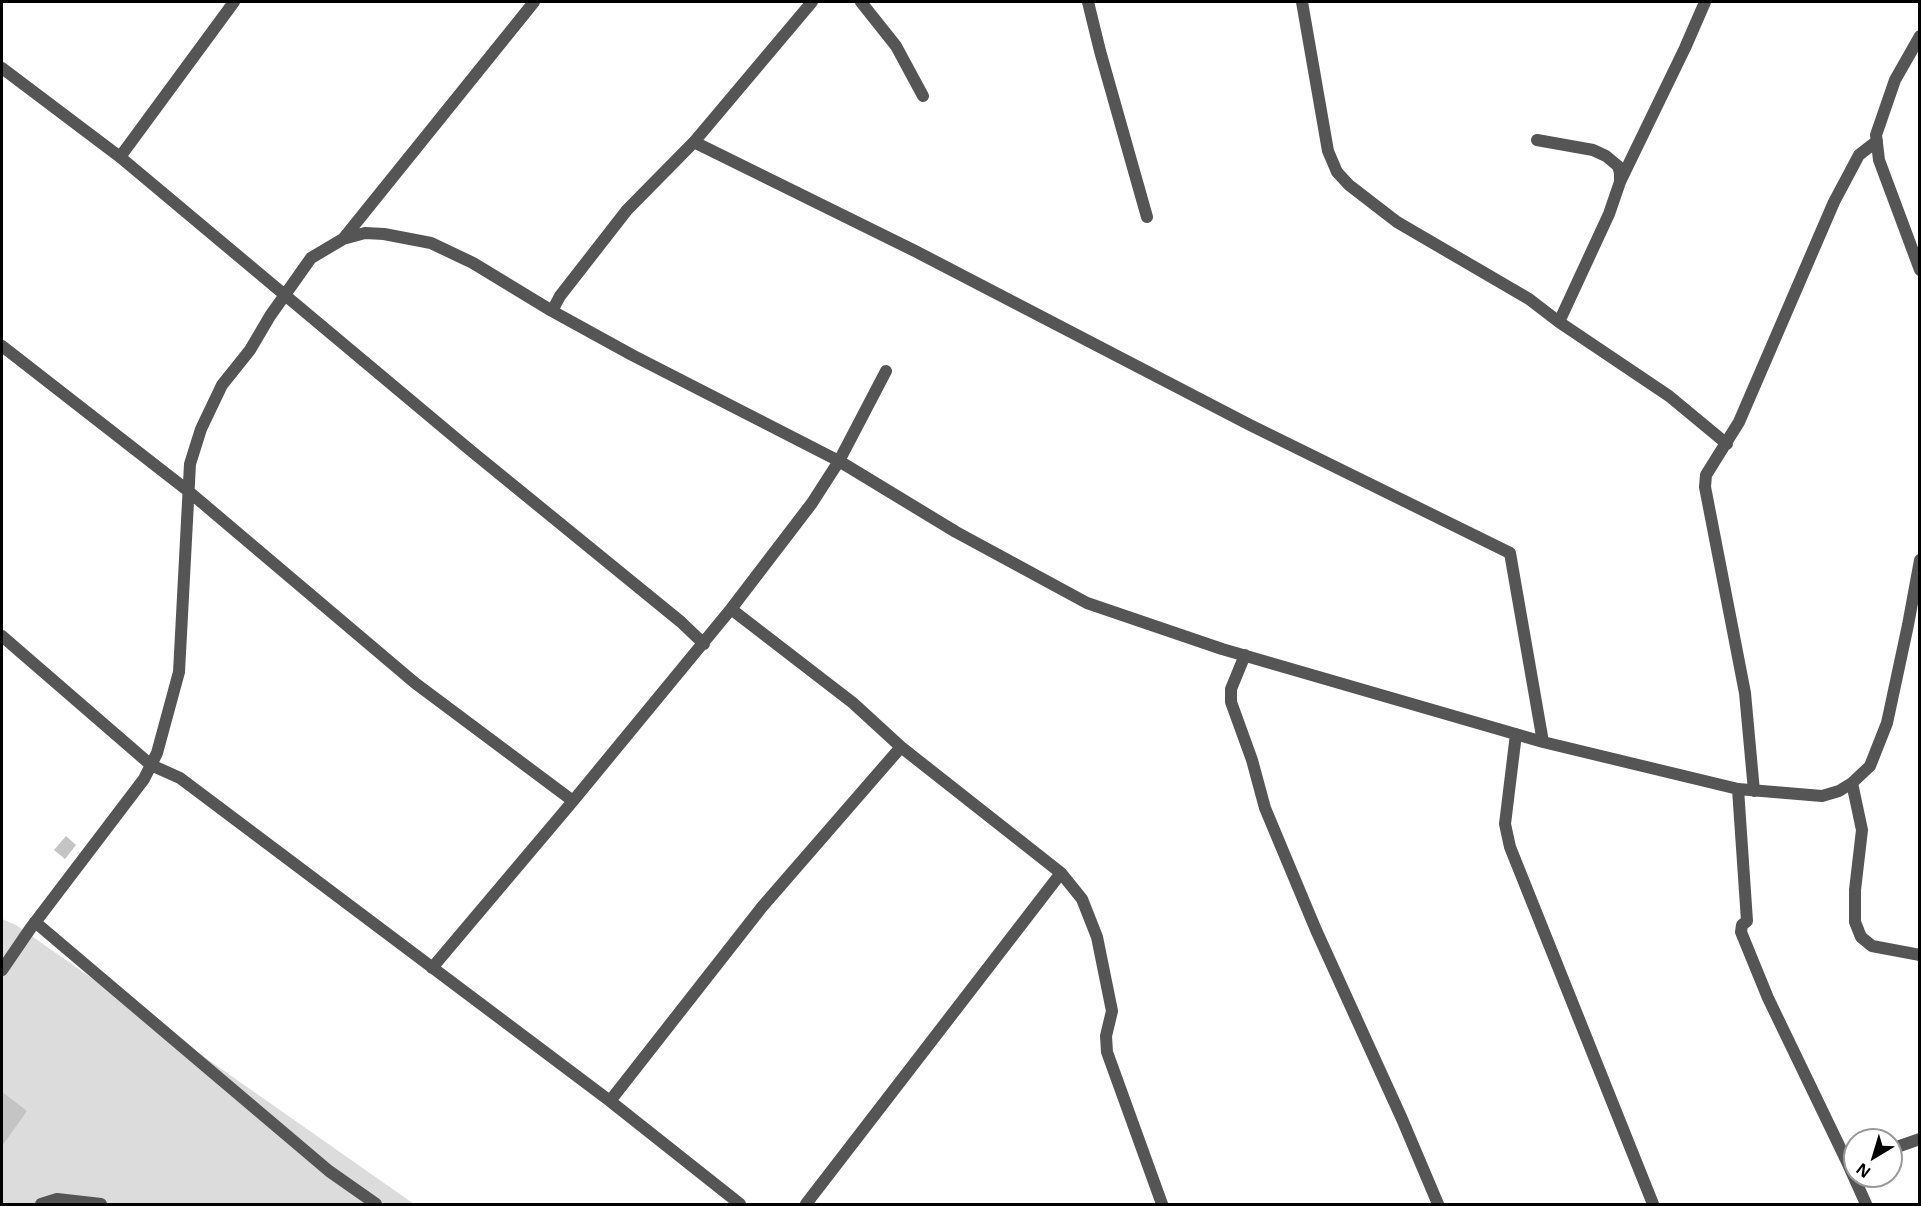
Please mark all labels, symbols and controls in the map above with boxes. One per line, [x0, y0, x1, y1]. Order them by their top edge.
north arrow [1843, 1128, 1903, 1188]
text: N [1851, 1158, 1875, 1183]

